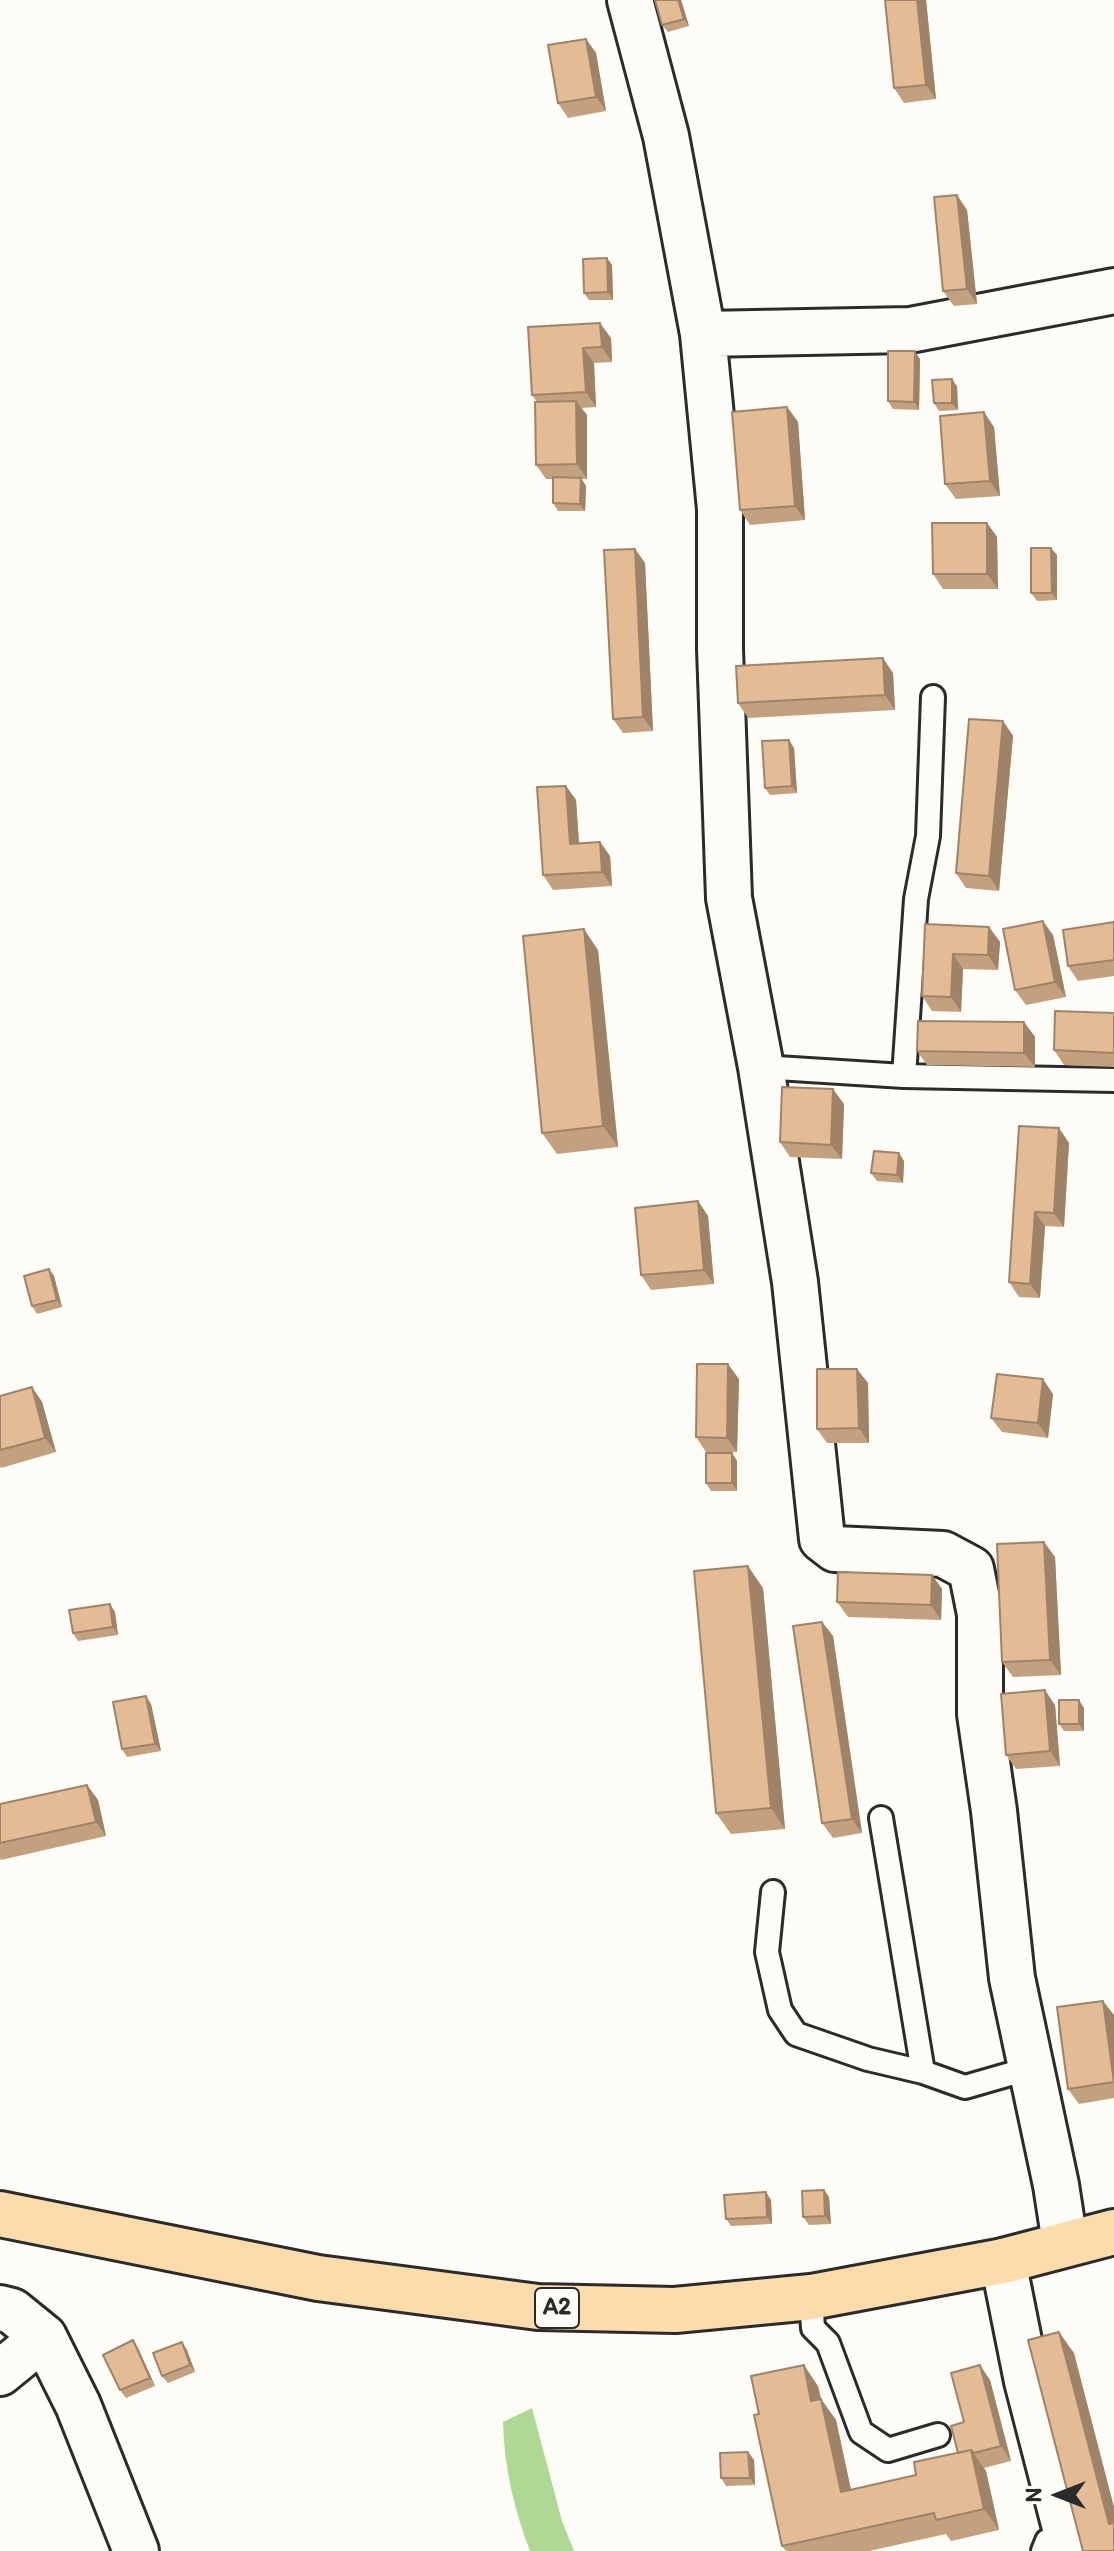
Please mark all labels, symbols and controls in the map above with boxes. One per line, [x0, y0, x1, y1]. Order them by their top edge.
road number: A2 [535, 2288, 579, 2328]
north arrow [1018, 2455, 1098, 2535]
text: N [1020, 2488, 1047, 2502]

